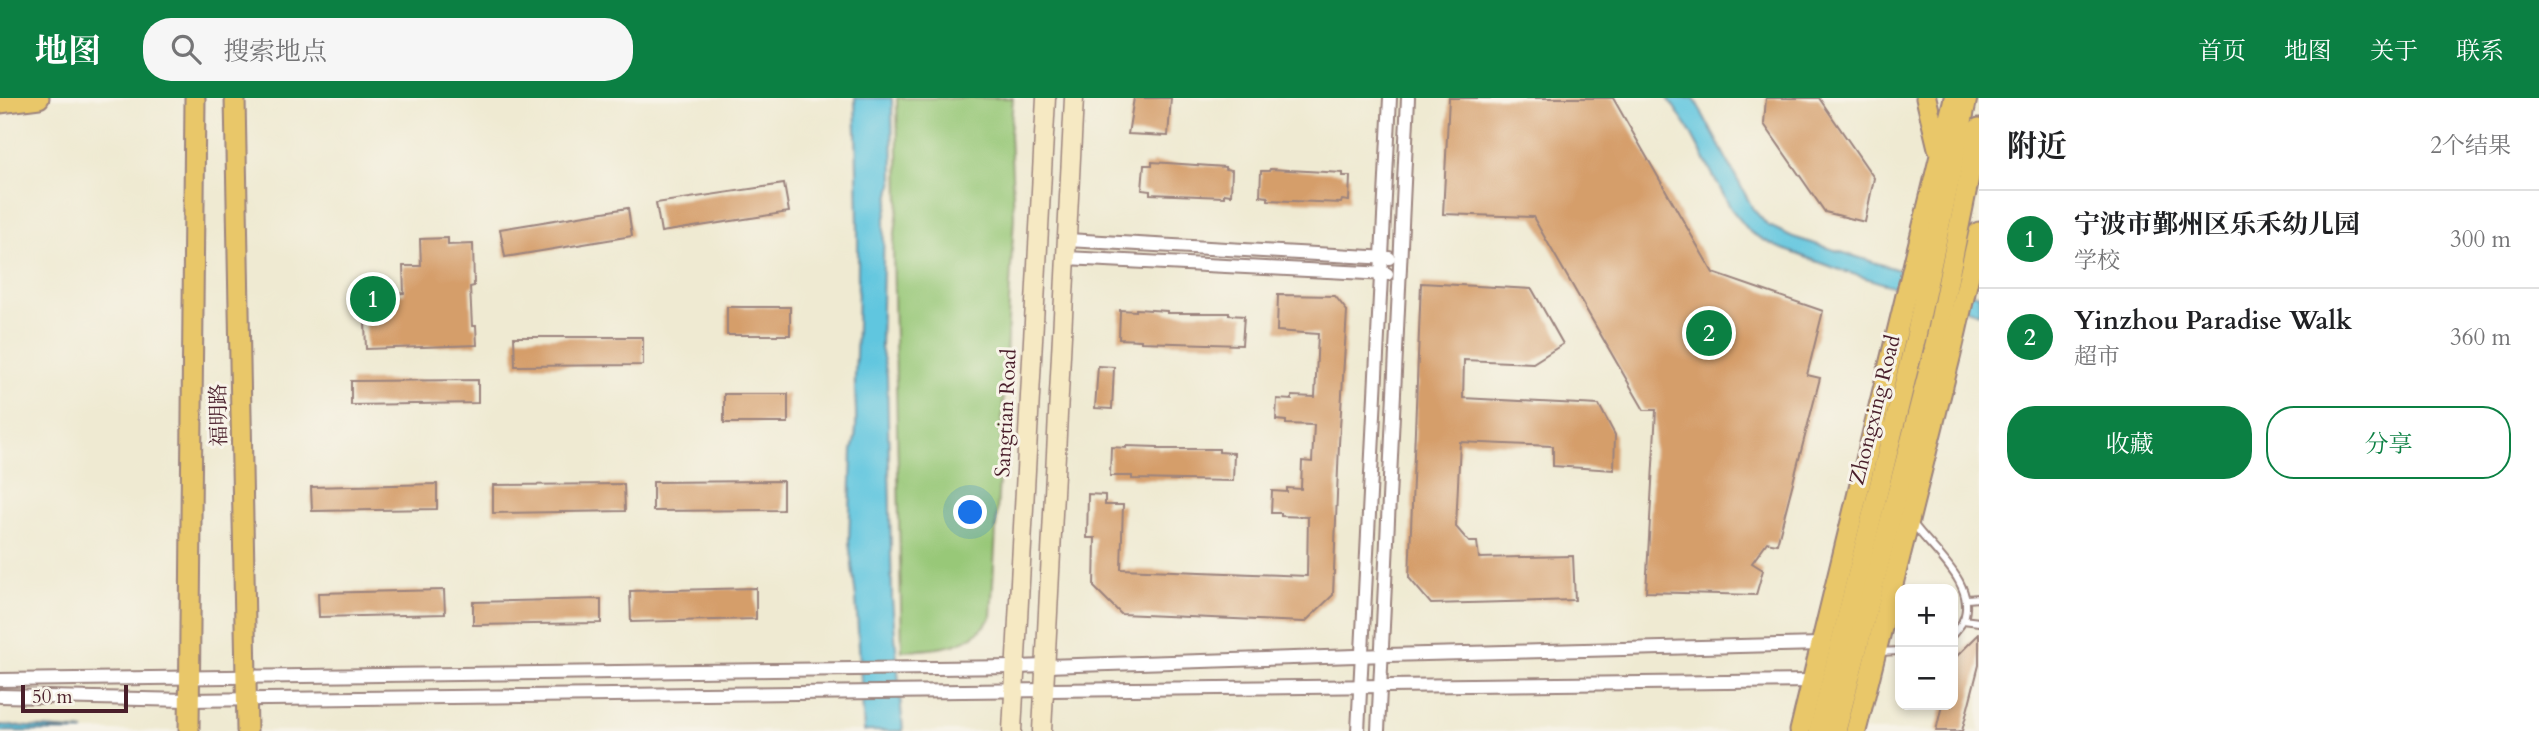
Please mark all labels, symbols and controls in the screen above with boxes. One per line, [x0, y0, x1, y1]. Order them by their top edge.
search box [143, 18, 633, 81]
text: 地图 [35, 29, 101, 74]
icon: search [167, 30, 205, 68]
text: 搜索地点 [223, 34, 327, 69]
text: 首页 [2198, 35, 2246, 68]
text: 地图 [2284, 35, 2332, 68]
text: 关于 [2370, 35, 2418, 68]
text: 联系 [2456, 35, 2504, 68]
text: 附近 [2007, 126, 2067, 167]
text: 2个结果 [2430, 130, 2511, 161]
text: 宁波市鄞州区乐禾幼儿园 [2074, 207, 2360, 242]
text: 1 [2024, 224, 2036, 255]
text: 300 m [2450, 224, 2511, 255]
text: 学校 [2074, 245, 2120, 276]
pin: 1 [350, 273, 396, 325]
text: Yinzhou Paradise Walk [2074, 303, 2352, 338]
pin: 2 [1686, 307, 1732, 359]
text: 2 [2024, 322, 2036, 353]
text: 360 m [2450, 322, 2511, 353]
street label: Zhongxing Road [1842, 332, 1908, 488]
text: 超市 [2074, 341, 2120, 372]
street label: Sangtian Road [988, 348, 1024, 478]
street label: 福明路 [204, 383, 234, 447]
button: 收藏 [2007, 406, 2252, 479]
button: 分享 [2266, 406, 2511, 479]
your location [953, 495, 987, 529]
map controls [1895, 584, 1958, 710]
button: + [1895, 584, 1958, 647]
button: − [1895, 647, 1958, 710]
scale bar [21, 682, 128, 714]
text: 50 m [32, 684, 73, 710]

